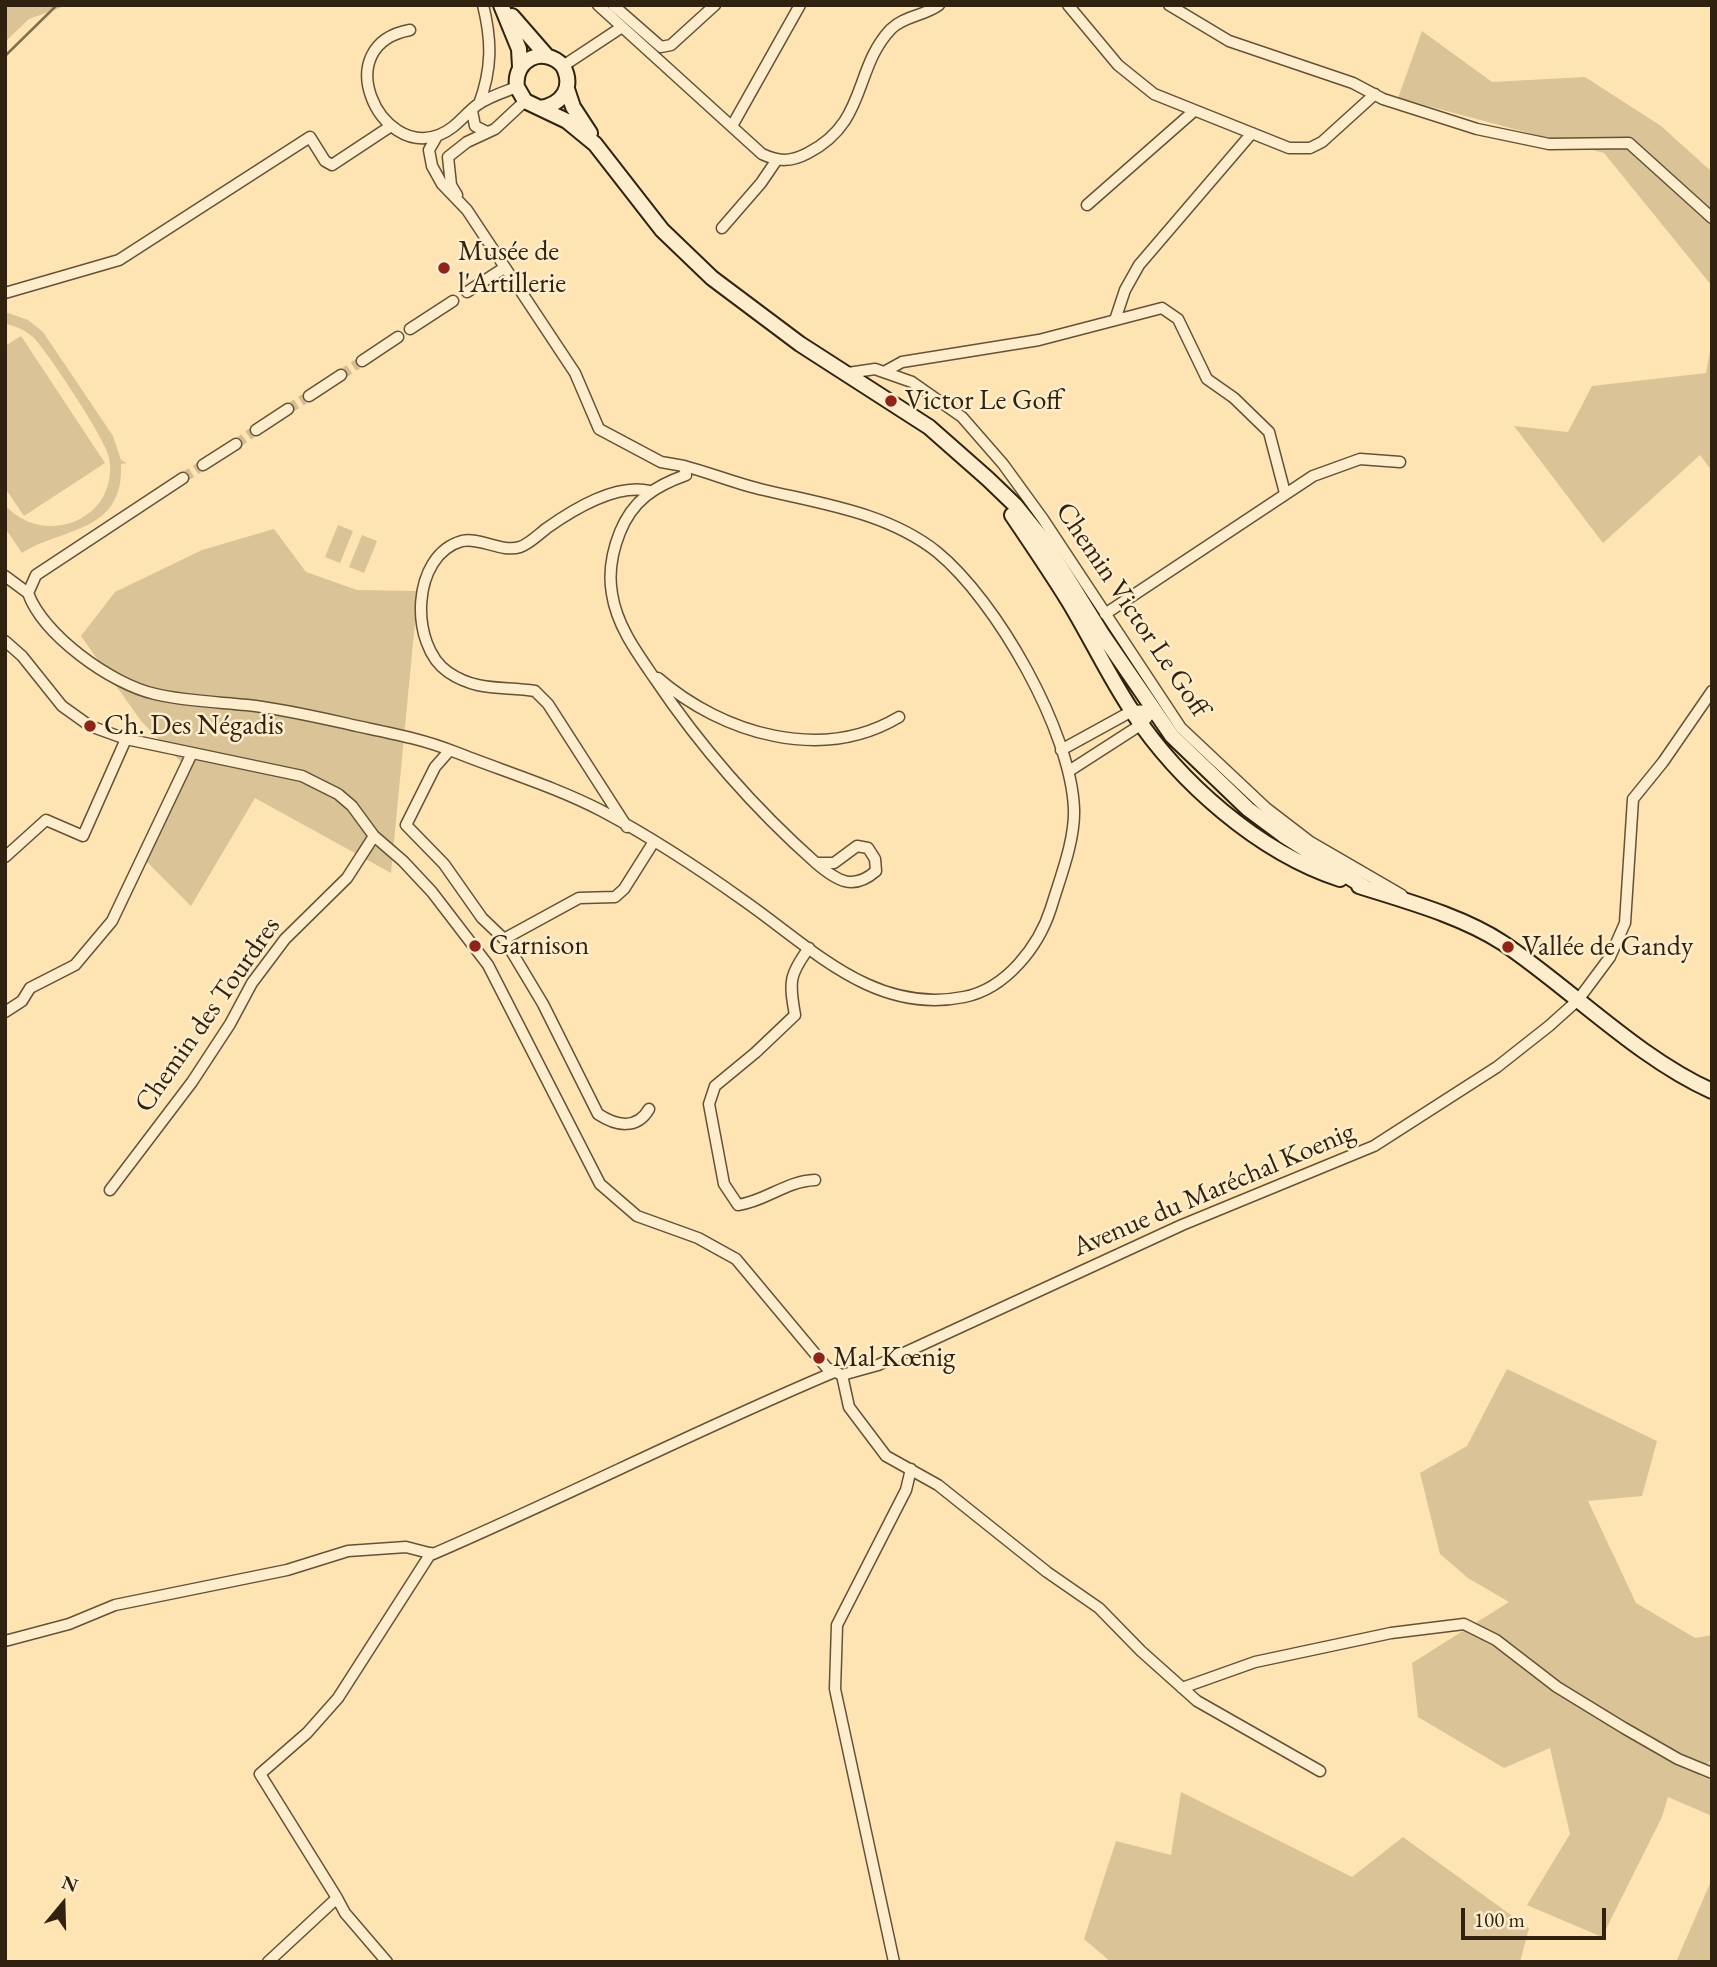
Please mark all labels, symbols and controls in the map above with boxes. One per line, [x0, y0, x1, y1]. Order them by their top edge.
place label: Musée de l'Artillerie [458, 235, 566, 301]
marker: Musée de l'Artillerie [436, 260, 452, 276]
place label: Victor Le Goff [905, 384, 1062, 418]
marker: Victor Le Goff [883, 393, 899, 409]
street label: Chemin Victor Le Goff [1048, 496, 1216, 724]
place label: Ch. Des Négadis [104, 709, 284, 743]
marker: Ch. Des Négadis [82, 718, 98, 734]
street label: Chemin des Tourdres [128, 911, 288, 1119]
place label: Garnison [489, 929, 589, 963]
place label: Vallée de Gandy [1522, 930, 1693, 964]
marker: Garnison [467, 938, 483, 954]
marker: Vallée de Gandy [1500, 939, 1516, 955]
street label: Avenue du Maréchal Koenig [1068, 1115, 1360, 1265]
place label: Mal Kœnig [833, 1341, 955, 1375]
marker: Mal Kœnig [811, 1350, 827, 1366]
north arrow [28, 1869, 98, 1939]
text: N [59, 1869, 81, 1898]
scale bar [1465, 1894, 1610, 1938]
text: 100 m [1474, 1906, 1525, 1933]

